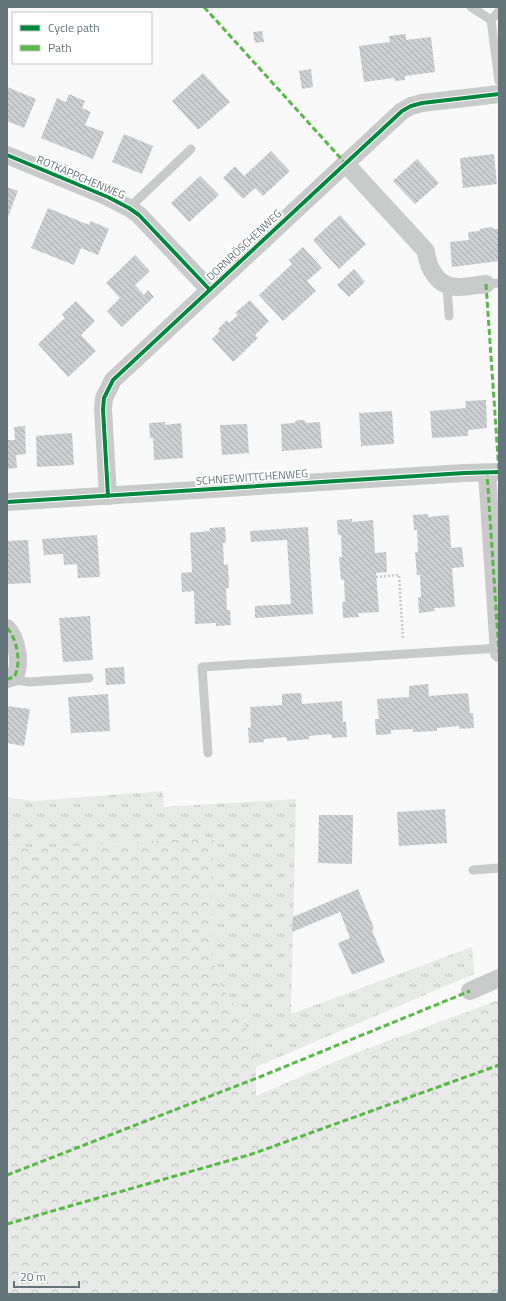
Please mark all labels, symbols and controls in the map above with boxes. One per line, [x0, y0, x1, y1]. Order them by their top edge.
legend [12, 12, 152, 64]
text: Cycle path [48, 18, 100, 37]
text: Path [48, 38, 72, 57]
street label: ROTKÄPPCHENWEG [34, 151, 128, 203]
street label: DORNRÖSCHENWEG [203, 206, 285, 284]
street label: SCHNEEWITTCHENWEG [195, 465, 309, 489]
scale bar [14, 1263, 79, 1289]
text: 20 m [20, 1267, 46, 1286]

